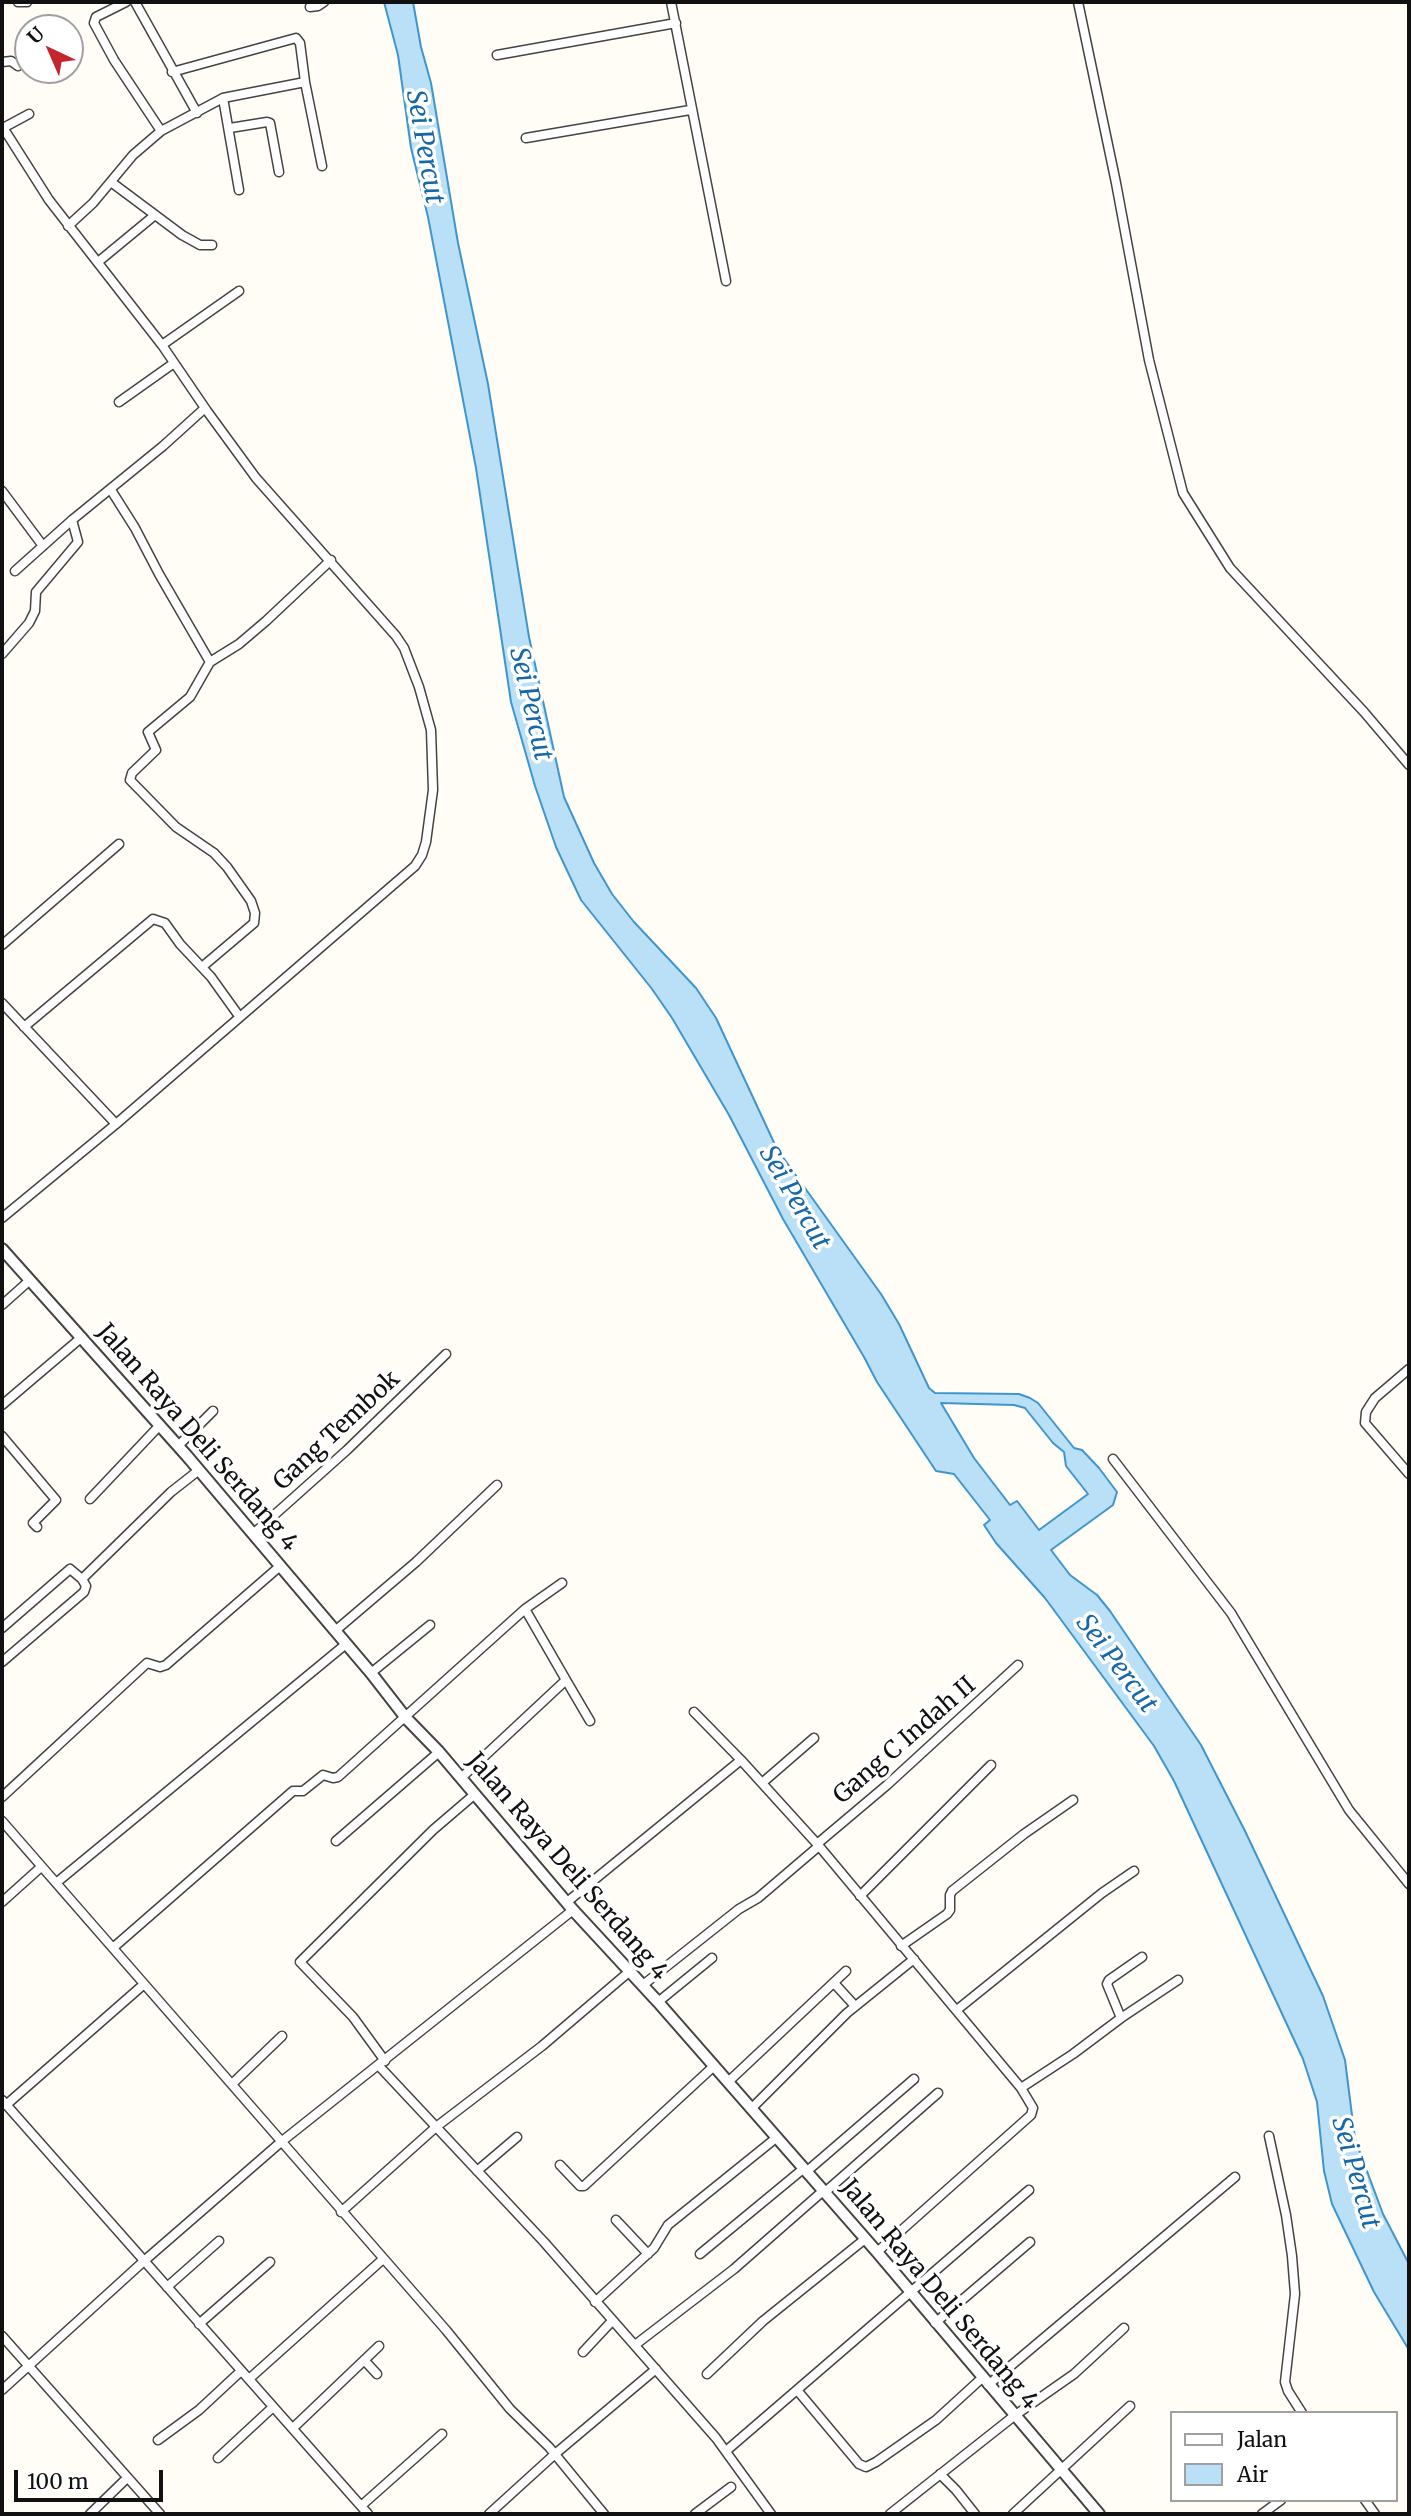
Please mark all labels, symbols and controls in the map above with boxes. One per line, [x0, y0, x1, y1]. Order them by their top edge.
north arrow [14, 14, 84, 84]
text: U [22, 22, 49, 49]
water label: Sei Percut [399, 88, 449, 206]
water label: Sei Percut [502, 645, 558, 763]
water label: Sei Percut [752, 1141, 836, 1255]
street label: Jalan Raya Deli Serdang 4 [90, 1318, 304, 1558]
street label: Gang Tembok [268, 1365, 406, 1497]
water label: Sei Percut [1069, 1609, 1163, 1719]
street label: Gang C Indah II [828, 1671, 982, 1811]
street label: Jalan Raya Deli Serdang 4 [460, 1747, 674, 1987]
water label: Sei Percut [1324, 2114, 1386, 2232]
street label: Jalan Raya Deli Serdang 4 [834, 2174, 1044, 2416]
legend [1170, 2411, 1397, 2502]
text: Jalan [1237, 2426, 1287, 2453]
scale bar [18, 2456, 166, 2500]
text: Air [1237, 2461, 1268, 2488]
text: 100 m [27, 2468, 89, 2495]

